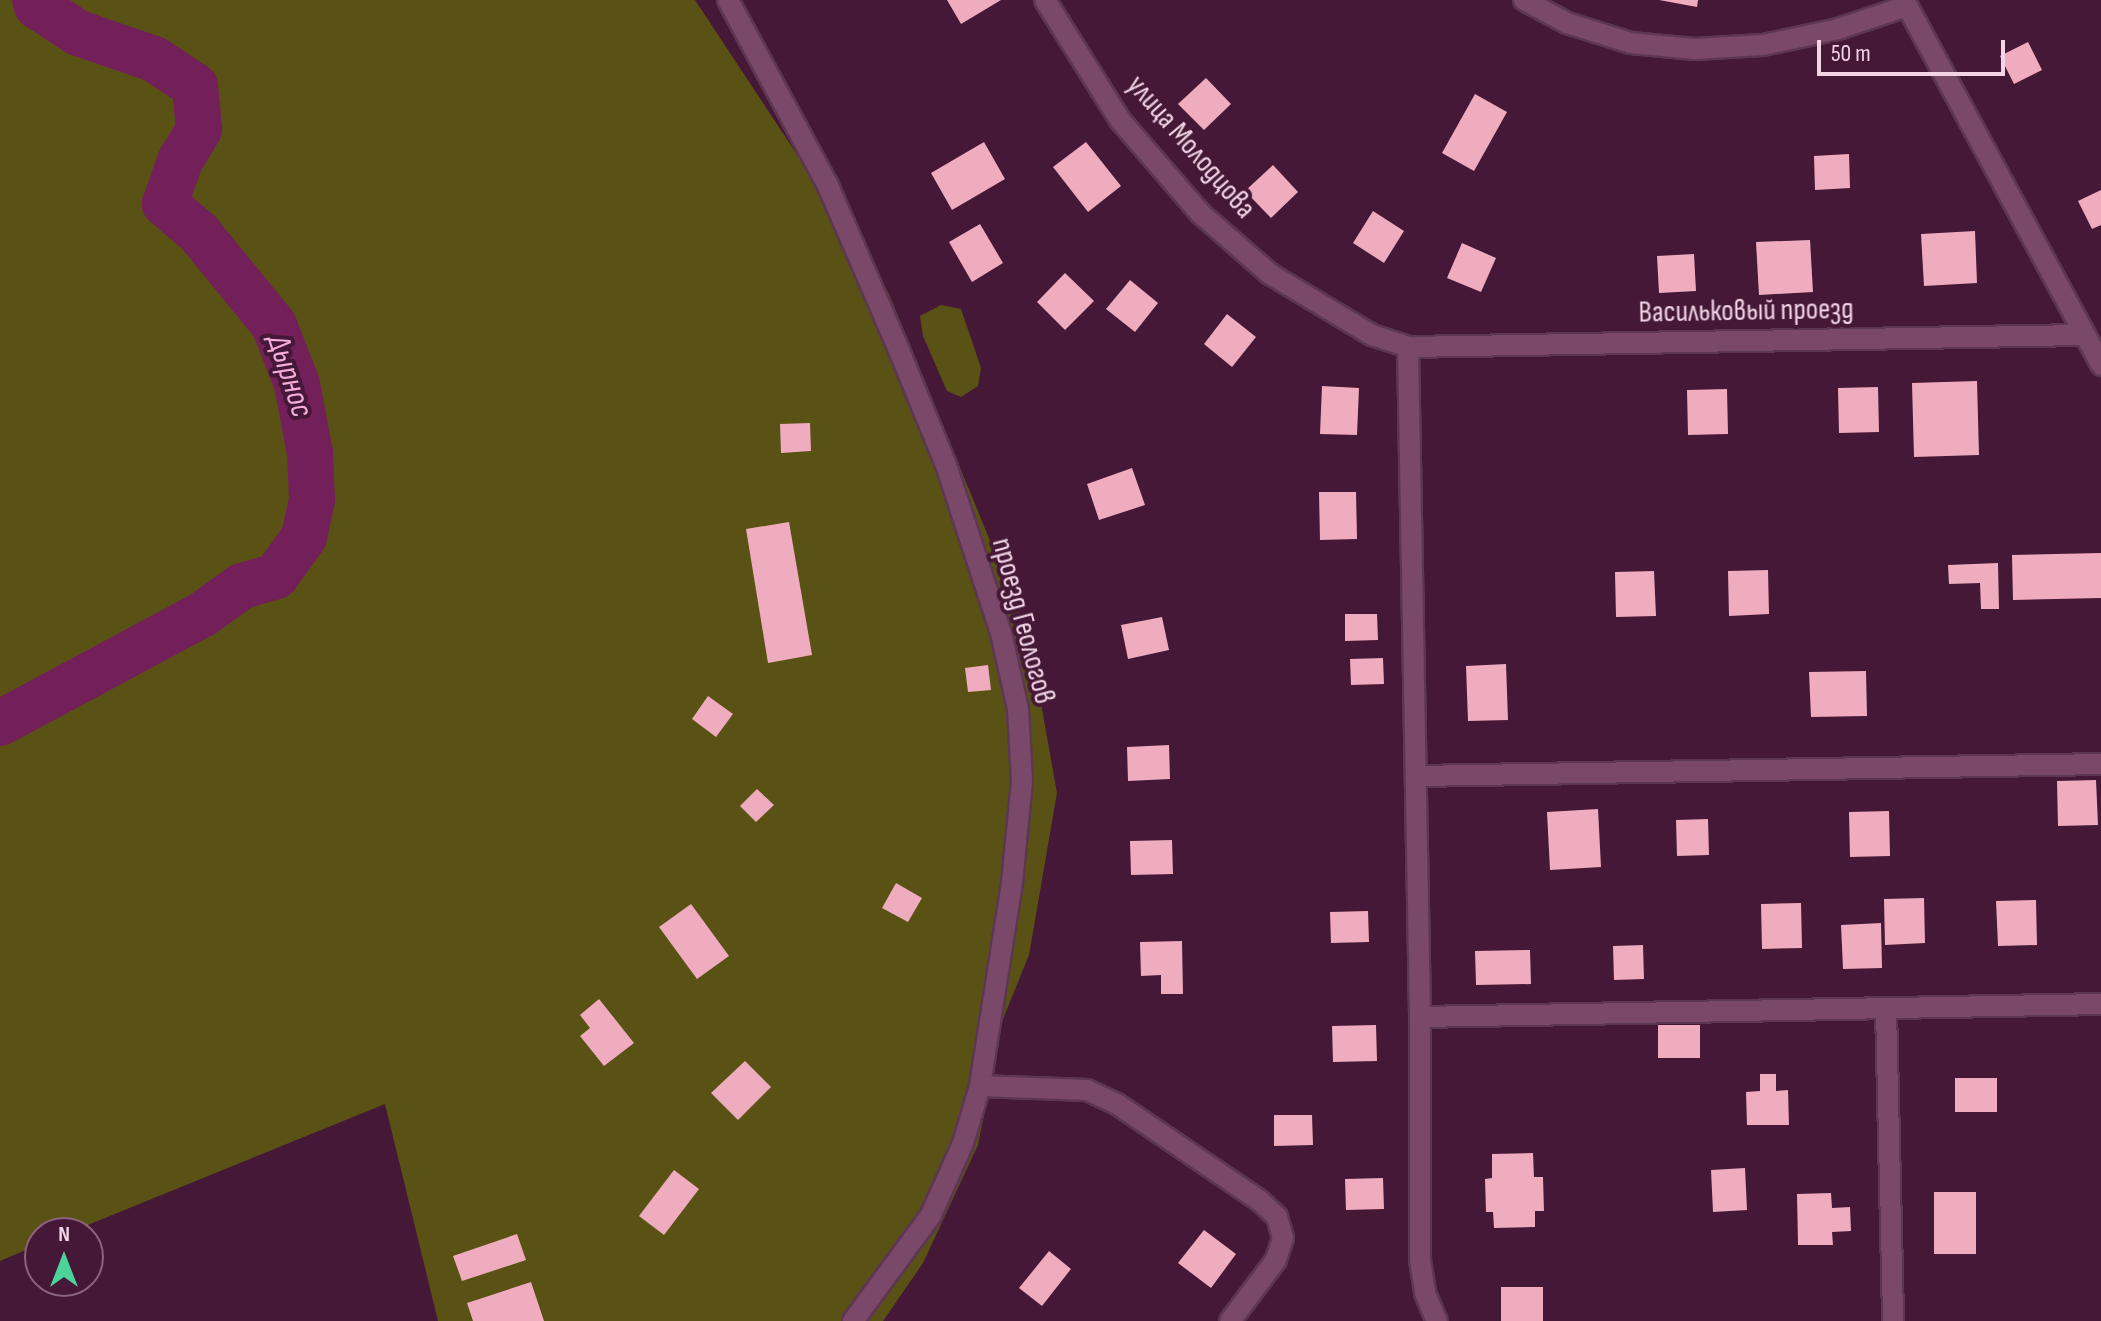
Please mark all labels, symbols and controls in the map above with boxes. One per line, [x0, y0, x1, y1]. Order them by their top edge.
scale bar [1821, 24, 2009, 74]
text: 50 m [1831, 39, 1871, 68]
street label: улица Молодцова [1119, 68, 1263, 226]
street label: Васильковый проезд [1638, 291, 1854, 331]
water label: Дырнос [258, 330, 320, 422]
street label: проезд Геологов [984, 534, 1062, 708]
north arrow [24, 1217, 104, 1297]
text: N [58, 1221, 70, 1248]

